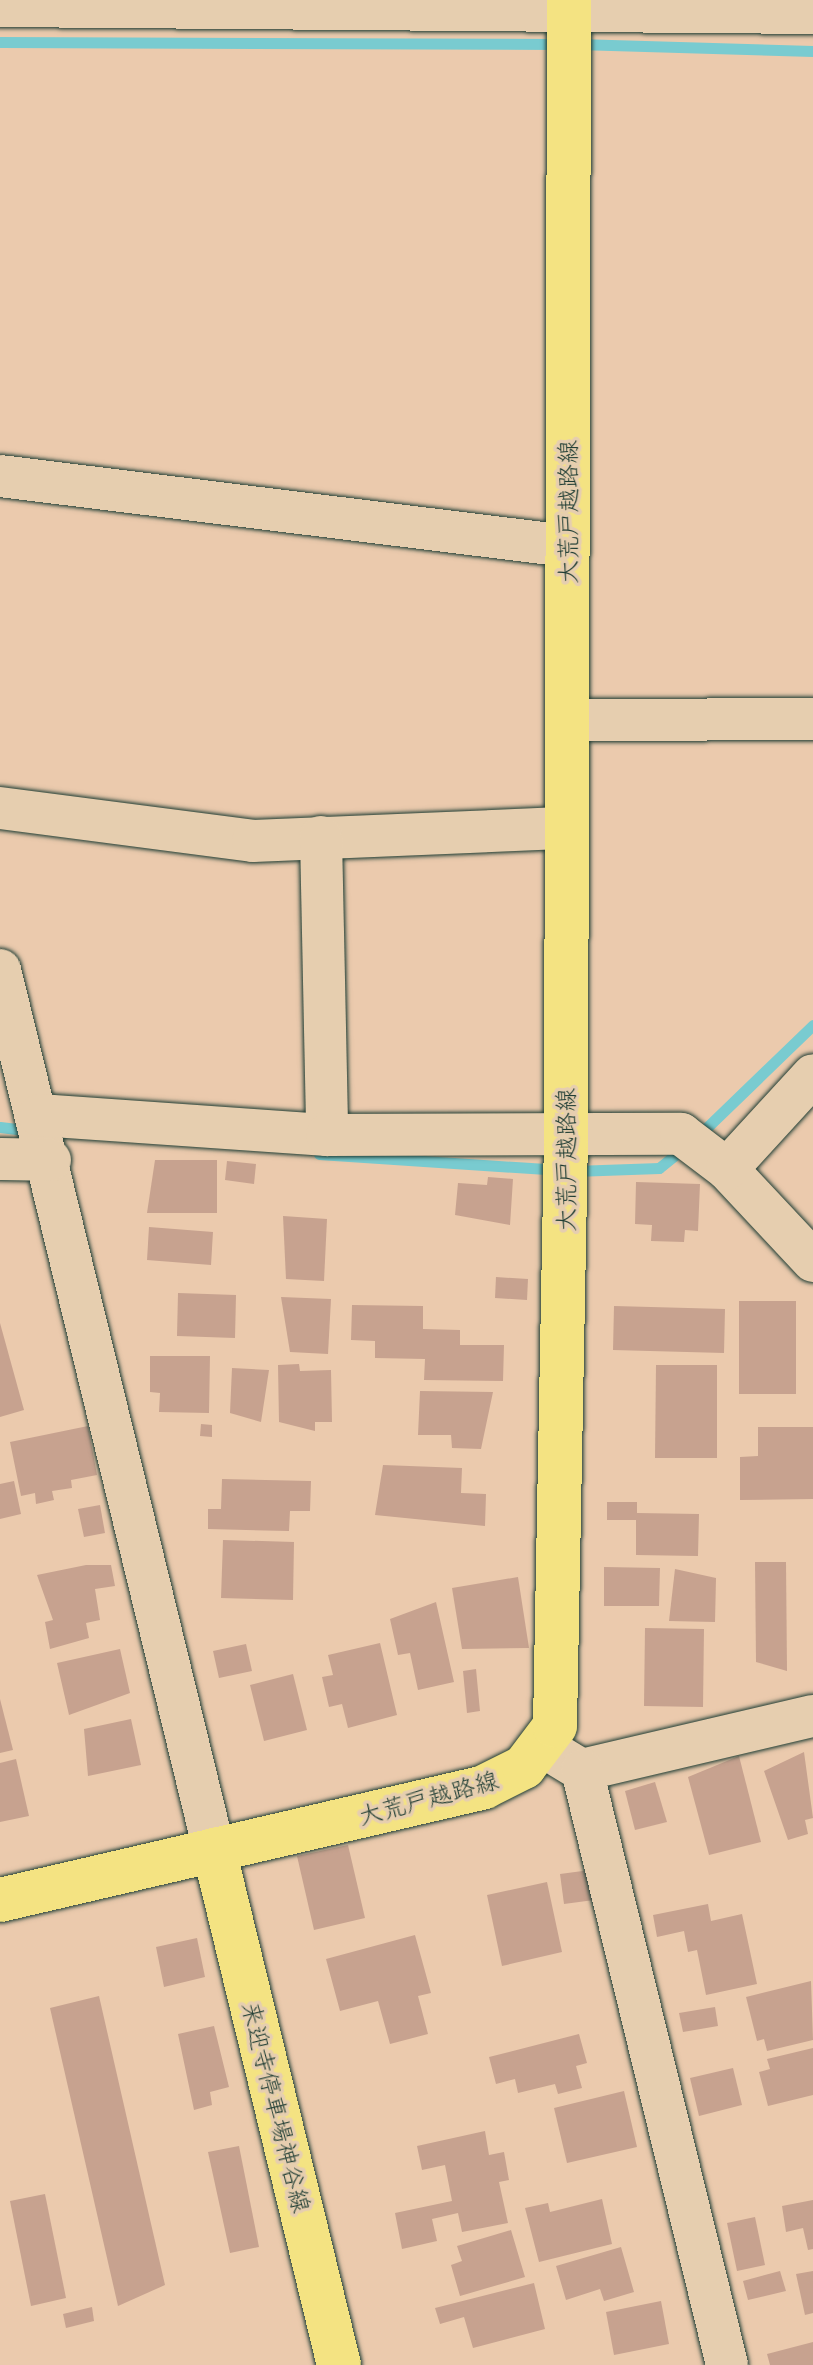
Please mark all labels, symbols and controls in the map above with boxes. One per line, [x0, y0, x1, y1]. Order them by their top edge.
street label: 大荒戸越路線 [553, 440, 581, 584]
street label: 大荒戸越路線 [551, 1088, 579, 1232]
street label: 大荒戸越路線 [355, 1764, 501, 1830]
street label: 来迎寺停車場神谷線 [237, 1999, 317, 2215]

